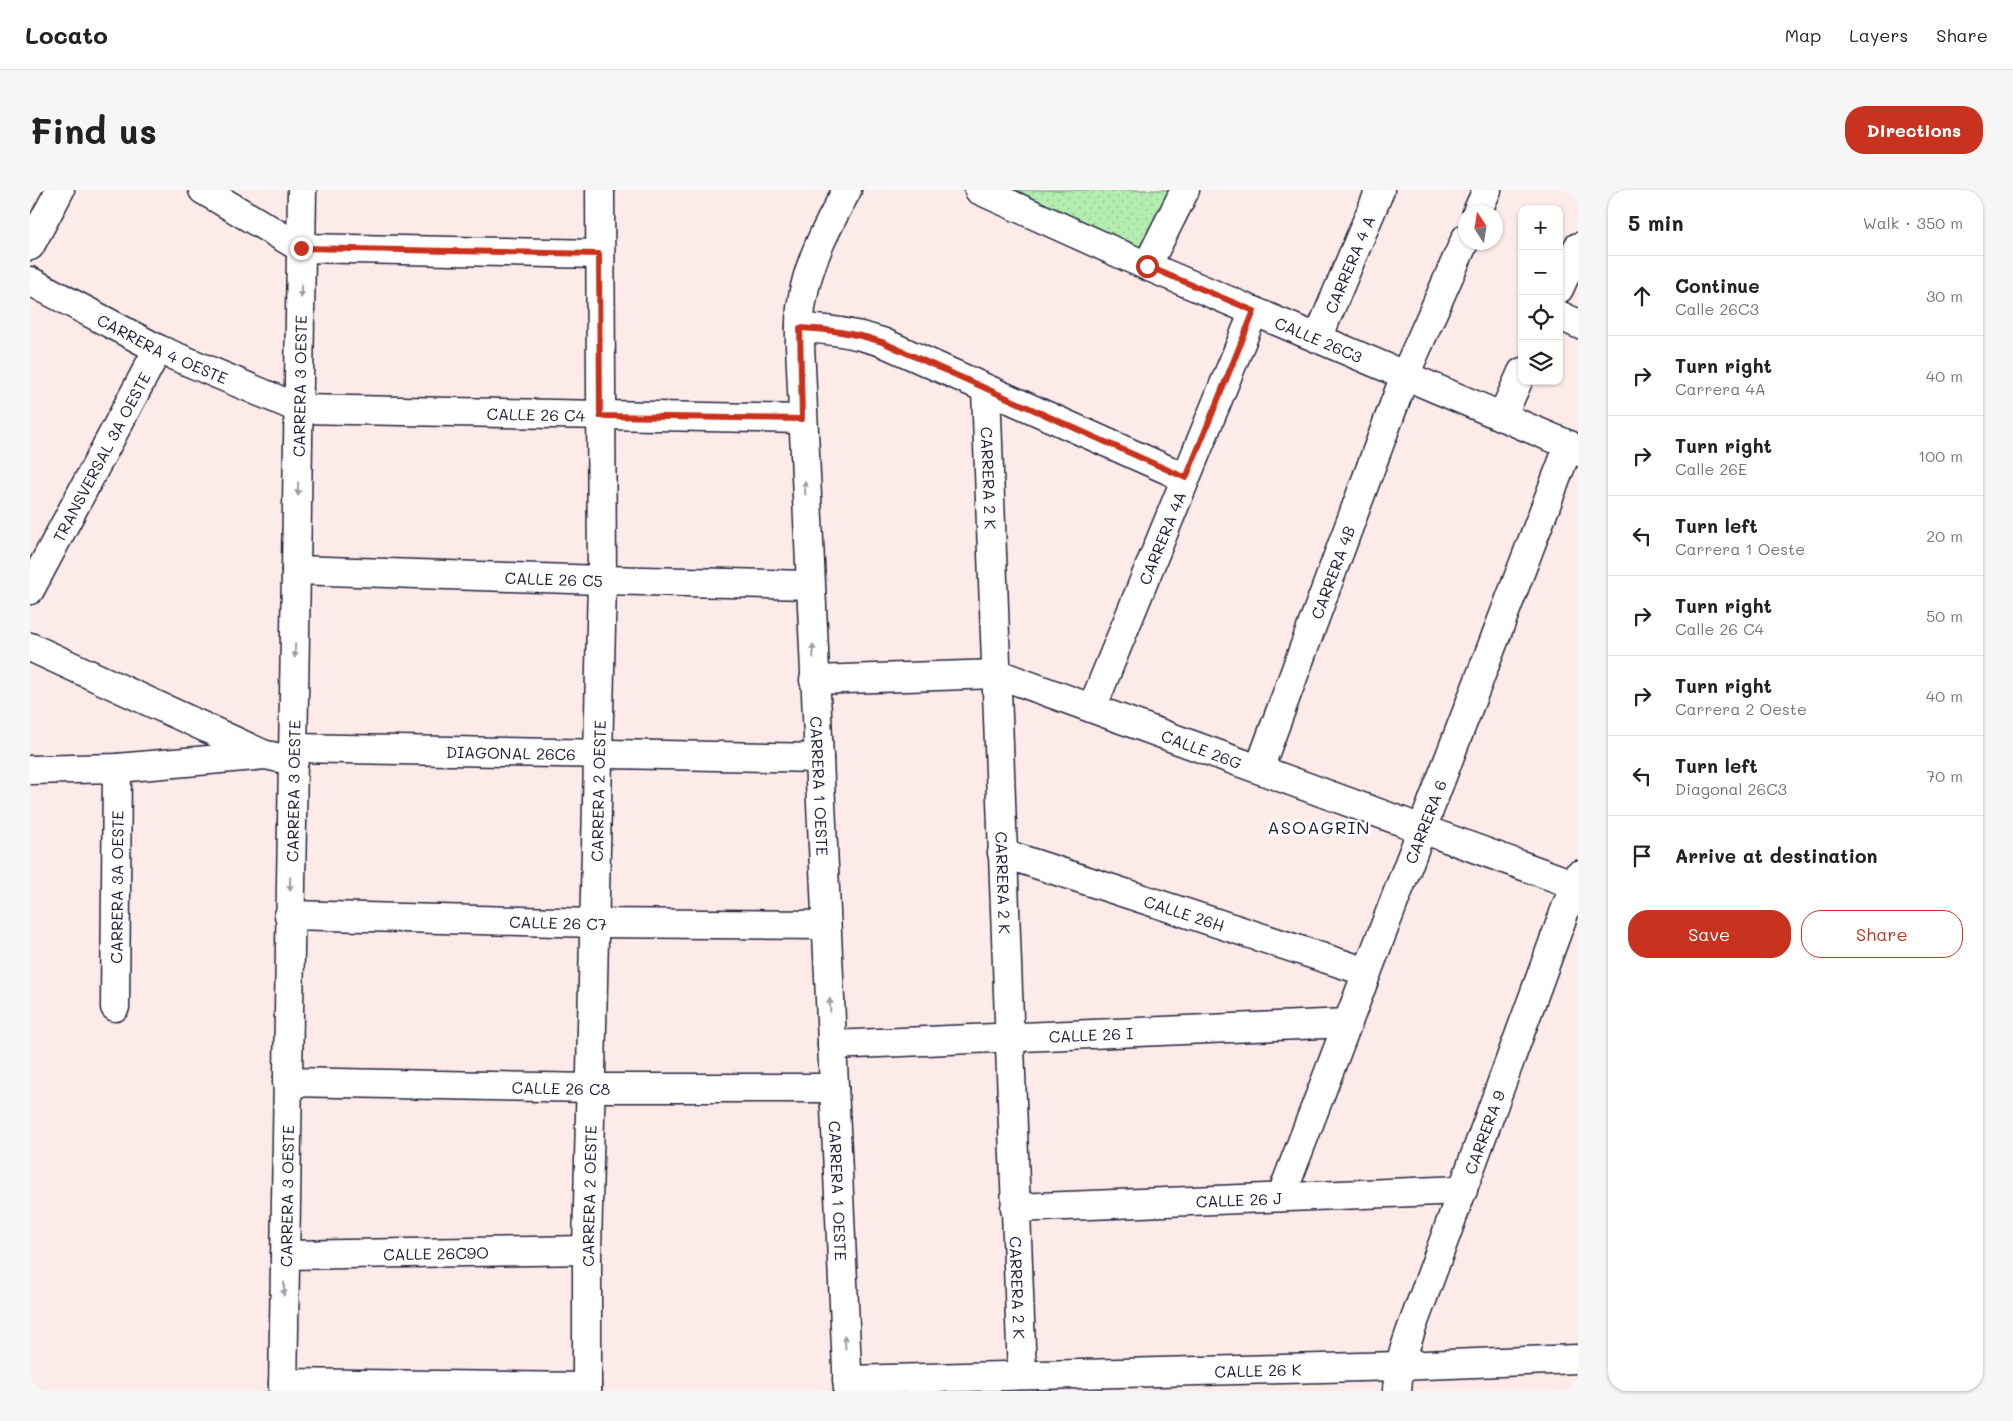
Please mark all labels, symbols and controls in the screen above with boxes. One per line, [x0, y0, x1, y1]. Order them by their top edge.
text: Locato [25, 19, 108, 50]
text: Map [1785, 23, 1821, 47]
text: Layers [1849, 23, 1908, 47]
text: Share [1936, 23, 1988, 47]
button: Directions [1845, 106, 1983, 154]
text: Find us [30, 107, 157, 153]
north arrow [1458, 205, 1503, 250]
map controls [1518, 205, 1563, 385]
button: + [1518, 205, 1563, 250]
text: 5 min [1628, 209, 1684, 236]
street label: CARRERA 4 A [1319, 212, 1379, 316]
text: Walk · 350 m [1863, 212, 1963, 233]
route end [290, 237, 313, 260]
button: − [1518, 250, 1563, 295]
route start [1136, 255, 1159, 278]
text: Continue [1675, 273, 1760, 298]
icon: ahead [1628, 282, 1656, 310]
one-way arrow [297, 283, 305, 299]
text: 30 m [1926, 285, 1963, 306]
button: locate [1518, 295, 1563, 340]
text: Calle 26C3 [1675, 298, 1759, 319]
street label: CARRERA 4 OESTE [94, 308, 231, 388]
street label: CALLE 26C3 [1272, 311, 1366, 367]
street label: CARRERA 3 OESTE [287, 315, 311, 457]
button: layers [1518, 340, 1563, 385]
text: Turn right [1675, 353, 1772, 378]
icon: right [1628, 362, 1656, 390]
text: 40 m [1926, 365, 1963, 386]
street label: TRANSVERSAL 3A OESTE [47, 368, 154, 545]
text: Carrera 4A [1675, 378, 1766, 399]
street label: CALLE 26 C4 [487, 402, 586, 425]
street label: CARRERA 2 K [977, 426, 1002, 530]
text: Turn right [1675, 433, 1772, 458]
icon: right [1628, 442, 1656, 470]
text: 100 m [1918, 445, 1963, 466]
text: Calle 26E [1675, 458, 1747, 479]
one-way arrow [801, 480, 809, 496]
one-way arrow [294, 481, 302, 497]
street label: CARRERA 4A [1133, 488, 1190, 588]
text: Turn left [1675, 513, 1758, 538]
street label: CARRERA 4B [1305, 522, 1359, 622]
icon: left [1628, 522, 1656, 550]
text: 20 m [1926, 525, 1963, 546]
text: Carrera 1 Oeste [1675, 538, 1805, 559]
street label: CALLE 26 C5 [504, 566, 603, 591]
text: Turn right [1675, 593, 1772, 618]
icon: right [1628, 602, 1656, 630]
text: 50 m [1926, 605, 1963, 626]
text: Calle 26 C4 [1675, 618, 1764, 639]
one-way arrow [809, 642, 817, 658]
one-way arrow [291, 643, 299, 659]
text: Turn right [1675, 673, 1772, 698]
icon: right [1628, 682, 1656, 710]
text: 40 m [1926, 685, 1963, 706]
text: Carrera 2 Oeste [1675, 698, 1807, 719]
street label: CARRERA 1 OESTE [807, 716, 834, 856]
street label: CARRERA 3 OESTE [281, 720, 304, 862]
street label: CARRERA 2 OESTE [585, 720, 609, 862]
street label: CALLE 26G [1159, 724, 1245, 773]
street label: DIAGONAL 26C6 [446, 740, 576, 764]
text: Turn left [1675, 753, 1758, 778]
icon: left [1628, 762, 1656, 790]
text: 70 m [1926, 765, 1963, 786]
street label: CARRERA 6 [1399, 777, 1450, 867]
text: Diagonal 26C3 [1675, 778, 1787, 799]
street label: CARRERA 3A OESTE [105, 810, 127, 964]
district label: ASOAGRIN [1267, 815, 1371, 839]
street label: CARRERA 2 K [992, 831, 1016, 934]
icon: arrive [1628, 842, 1656, 870]
text: Arrive at destination [1675, 843, 1878, 868]
one-way arrow [286, 876, 294, 892]
street label: CALLE 26H [1142, 890, 1228, 935]
street label: CALLE 26 C7 [509, 910, 607, 934]
button: Save [1628, 910, 1791, 958]
button: Share [1801, 910, 1963, 958]
one-way arrow [826, 997, 834, 1013]
street label: CALLE 26 I [1048, 1022, 1133, 1046]
street label: CALLE 26 C8 [512, 1076, 611, 1099]
street label: CARRERA 9 [1459, 1087, 1509, 1177]
street label: CARRERA 1 OESTE [825, 1120, 853, 1261]
street label: CARRERA 3 OESTE [274, 1125, 298, 1267]
street label: CARRERA 2 OESTE [576, 1125, 600, 1267]
street label: CALLE 26 J [1195, 1187, 1282, 1211]
street label: CARRERA 2 K [1006, 1236, 1031, 1339]
street label: CALLE 26C9O [383, 1241, 489, 1264]
one-way arrow [280, 1281, 288, 1297]
one-way arrow [841, 1334, 849, 1350]
street label: CALLE 26 K [1214, 1358, 1302, 1381]

